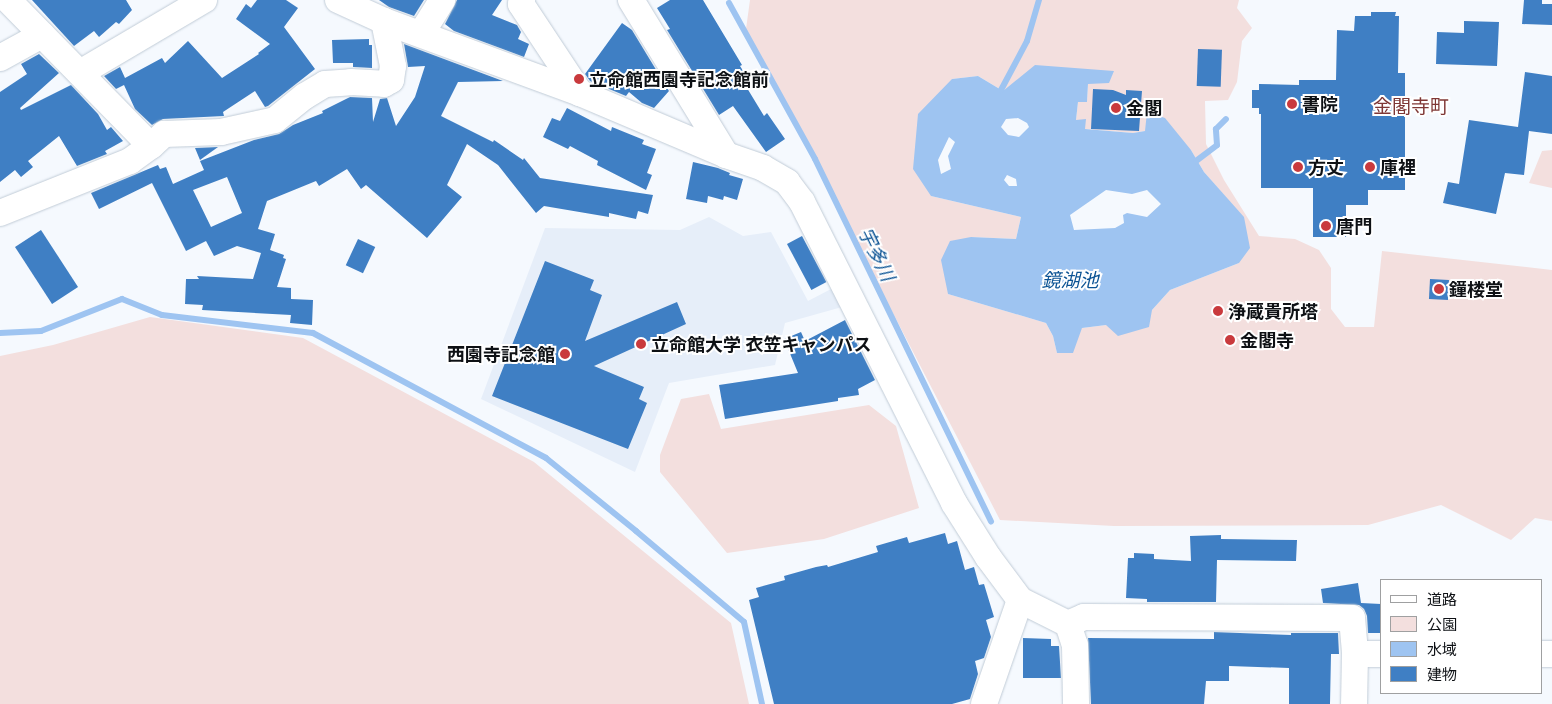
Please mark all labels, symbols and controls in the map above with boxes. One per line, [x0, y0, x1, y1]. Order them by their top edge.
place label: 立命館西園寺記念館前 [589, 68, 769, 90]
marker: 立命館西園寺記念館前 [573, 73, 585, 85]
place label: 書院 [1302, 93, 1338, 115]
district label: 金閣寺町 [1373, 95, 1449, 117]
place label: 金閣 [1126, 97, 1162, 119]
marker: 書院 [1286, 98, 1298, 110]
marker: 金閣 [1110, 102, 1122, 114]
place label: 方丈 [1308, 156, 1344, 178]
place label: 庫裡 [1380, 156, 1416, 178]
marker: 方丈 [1292, 161, 1304, 173]
marker: 庫裡 [1364, 161, 1376, 173]
place label: 唐門 [1336, 215, 1372, 237]
marker: 唐門 [1320, 220, 1332, 232]
water label: 宇多川 [854, 223, 900, 285]
water label: 鏡湖池 [1042, 269, 1098, 291]
place label: 鐘楼堂 [1449, 278, 1503, 300]
marker: 鐘楼堂 [1433, 283, 1445, 295]
place label: 浄蔵貴所塔 [1228, 300, 1318, 322]
marker: 浄蔵貴所塔 [1212, 305, 1224, 317]
place label: 金閣寺 [1240, 329, 1294, 351]
place label: 立命館大学 衣笠キャンパス [651, 333, 871, 355]
marker: 金閣寺 [1224, 334, 1236, 346]
marker: 立命館大学 衣笠キャンパス [635, 338, 647, 350]
place label: 西園寺記念館 [447, 343, 555, 365]
marker: 西園寺記念館 [559, 348, 571, 360]
legend [1380, 579, 1542, 694]
text: 道路 [1427, 590, 1457, 608]
text: 公園 [1427, 615, 1457, 633]
text: 水域 [1427, 640, 1457, 658]
text: 建物 [1427, 665, 1457, 683]

